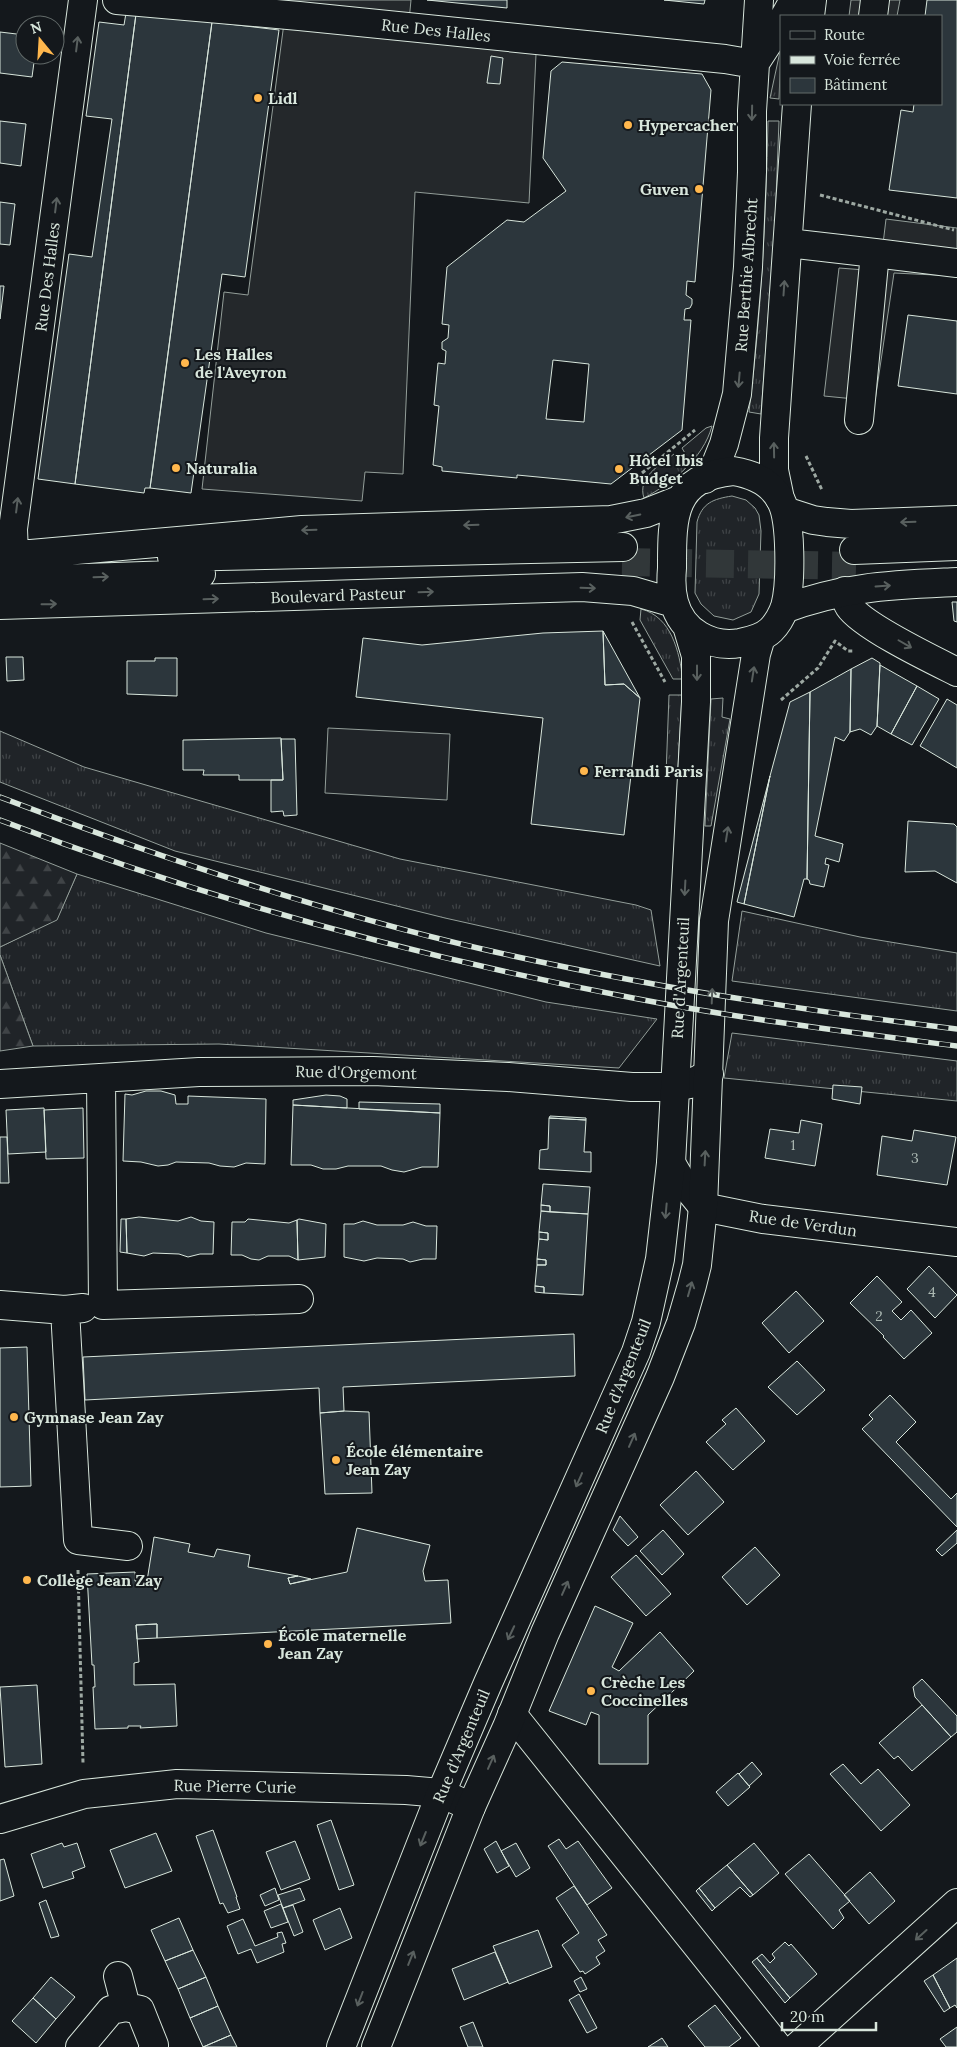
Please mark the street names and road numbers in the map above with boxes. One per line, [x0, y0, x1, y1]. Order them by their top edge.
street label: Rue Des Halles [380, 14, 492, 46]
street label: Rue Berthie Albrecht [731, 196, 761, 353]
street label: Rue Des Halles [30, 221, 64, 333]
street label: Boulevard Pasteur [270, 583, 406, 607]
street label: Rue d'Argenteuil [667, 917, 693, 1039]
street label: Rue d'Orgemont [295, 1061, 418, 1083]
street label: Rue de Verdun [748, 1206, 859, 1241]
street label: Rue d'Argenteuil [591, 1316, 655, 1436]
street label: Rue d'Argenteuil [428, 1686, 494, 1806]
street label: Rue Pierre Curie [173, 1775, 297, 1797]

